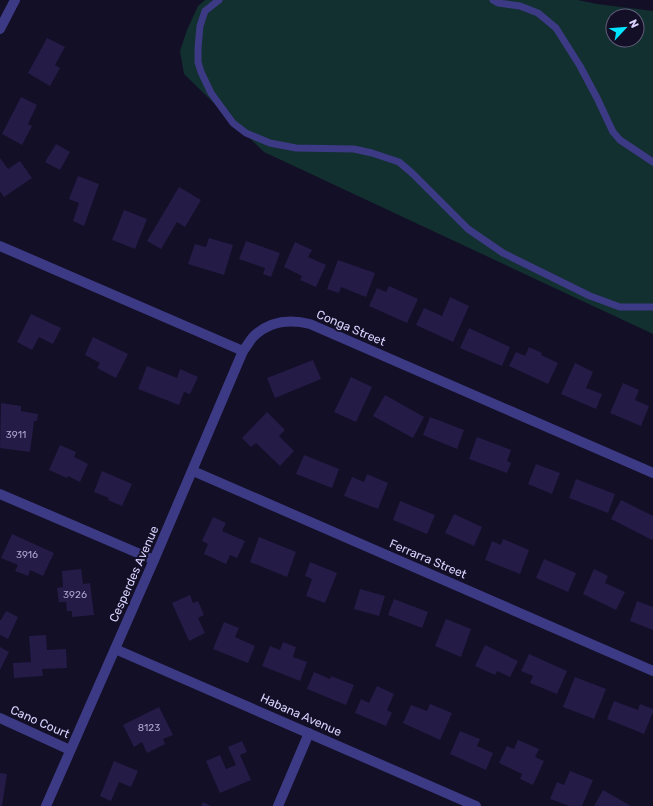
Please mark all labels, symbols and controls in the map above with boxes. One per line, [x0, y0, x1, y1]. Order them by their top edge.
north arrow [605, 8, 645, 48]
text: N [626, 17, 641, 30]
street label: Conga Street [314, 307, 388, 349]
house number: 3911 [6, 429, 26, 441]
street label: Cesperdes Avenue [106, 524, 162, 624]
street label: Ferrarra Street [387, 536, 469, 582]
house number: 3916 [16, 549, 38, 561]
house number: 3926 [63, 589, 87, 601]
street label: Habana Avenue [258, 691, 344, 739]
street label: Cano Court [8, 703, 72, 741]
house number: 8123 [138, 722, 160, 734]

